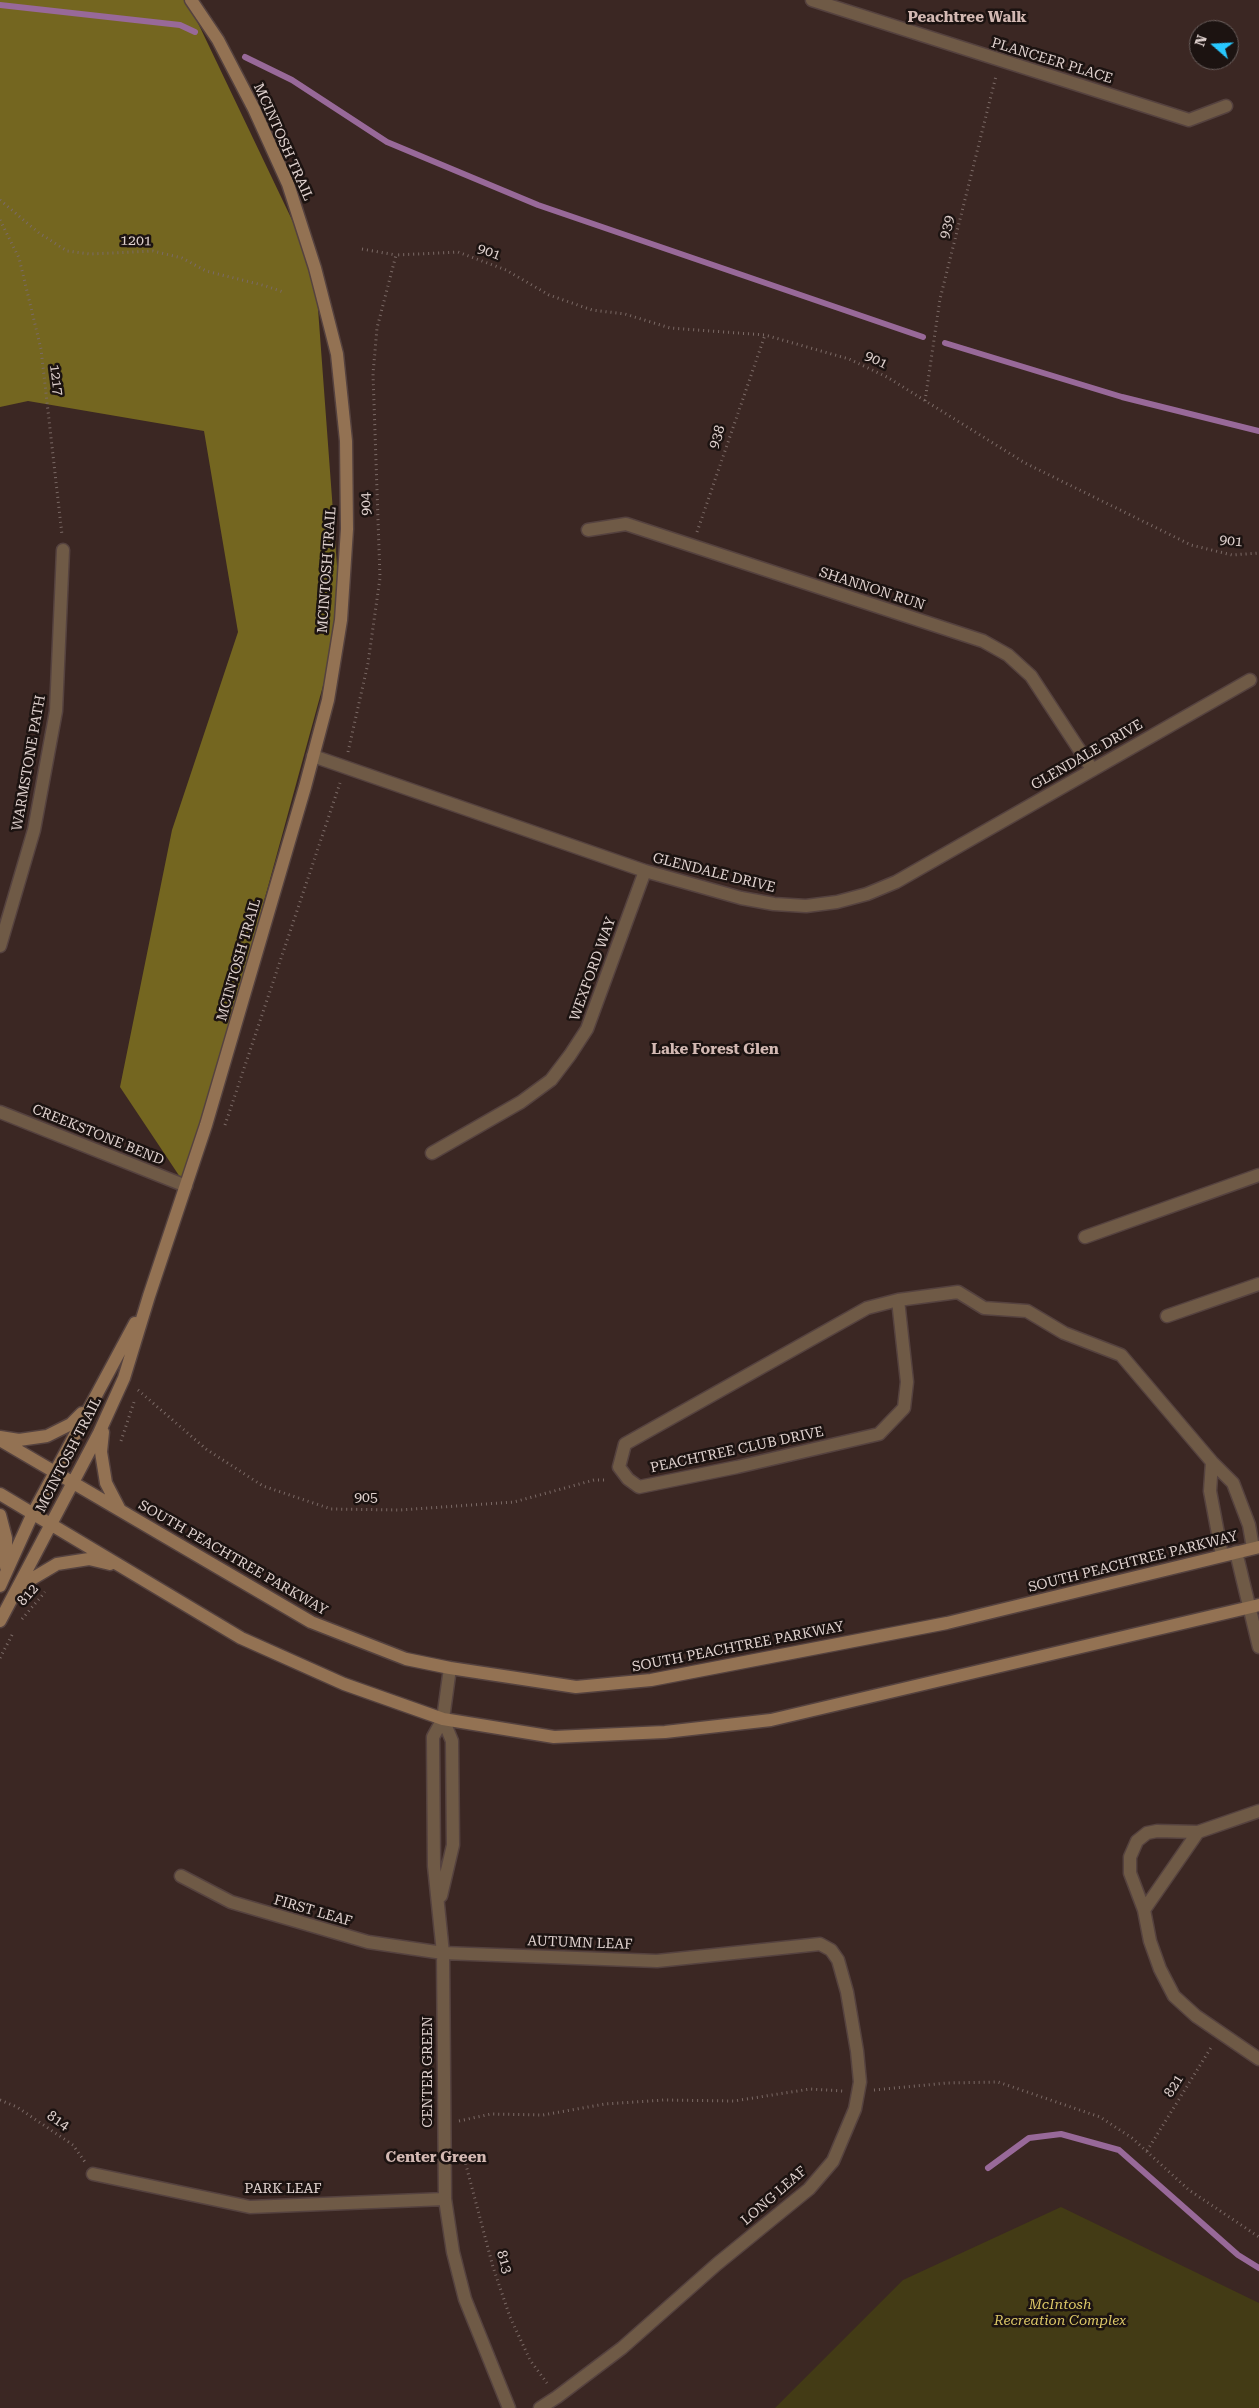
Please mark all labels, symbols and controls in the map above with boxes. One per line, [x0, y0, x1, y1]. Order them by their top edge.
district label: Peachtree Walk [907, 9, 1027, 27]
north arrow [1189, 20, 1239, 70]
text: N [1191, 33, 1210, 48]
street label: PLANCEER PLACE [989, 35, 1115, 87]
street label: MCINTOSH TRAIL [250, 81, 316, 203]
street label: 939 [936, 214, 958, 240]
street label: 1201 [120, 232, 152, 250]
street label: 901 [475, 240, 503, 264]
street label: 901 [862, 347, 890, 373]
street label: 1217 [46, 363, 66, 397]
street label: 938 [705, 423, 729, 451]
street label: 904 [357, 492, 375, 516]
street label: MCINTOSH TRAIL [314, 506, 340, 634]
street label: 901 [1218, 531, 1244, 551]
street label: SHANNON RUN [817, 564, 927, 614]
street label: WARMSTONE PATH [9, 694, 49, 832]
street label: GLENDALE DRIVE [1028, 716, 1146, 794]
street label: GLENDALE DRIVE [651, 850, 777, 896]
street label: MCINTOSH TRAIL [213, 897, 265, 1023]
street label: WEXFORD WAY [566, 915, 620, 1023]
district label: Lake Forest Glen [651, 1041, 779, 1059]
street label: CREEKSTONE BEND [30, 1101, 166, 1169]
street label: MCINTOSH TRAIL [33, 1395, 105, 1515]
street label: PEACHTREE CLUB DRIVE [649, 1423, 825, 1477]
street label: 905 [354, 1490, 378, 1506]
street label: SOUTH PEACHTREE PARKWAY [135, 1497, 331, 1619]
street label: SOUTH PEACHTREE PARKWAY [1026, 1528, 1240, 1596]
street label: 812 [14, 1581, 42, 1609]
street label: SOUTH PEACHTREE PARKWAY [631, 1618, 845, 1676]
street label: FIRST LEAF [272, 1892, 354, 1930]
street label: AUTUMN LEAF [527, 1933, 633, 1953]
street label: CENTER GREEN [420, 2016, 436, 2128]
street label: 821 [1161, 2072, 1187, 2100]
street label: 814 [44, 2107, 72, 2135]
district label: Center Green [386, 2149, 486, 2167]
street label: LONG LEAF [738, 2163, 810, 2229]
street label: PARK LEAF [244, 2181, 322, 2197]
street label: 813 [493, 2248, 515, 2276]
park label: McIntosh Recreation Complex [994, 2297, 1126, 2330]

